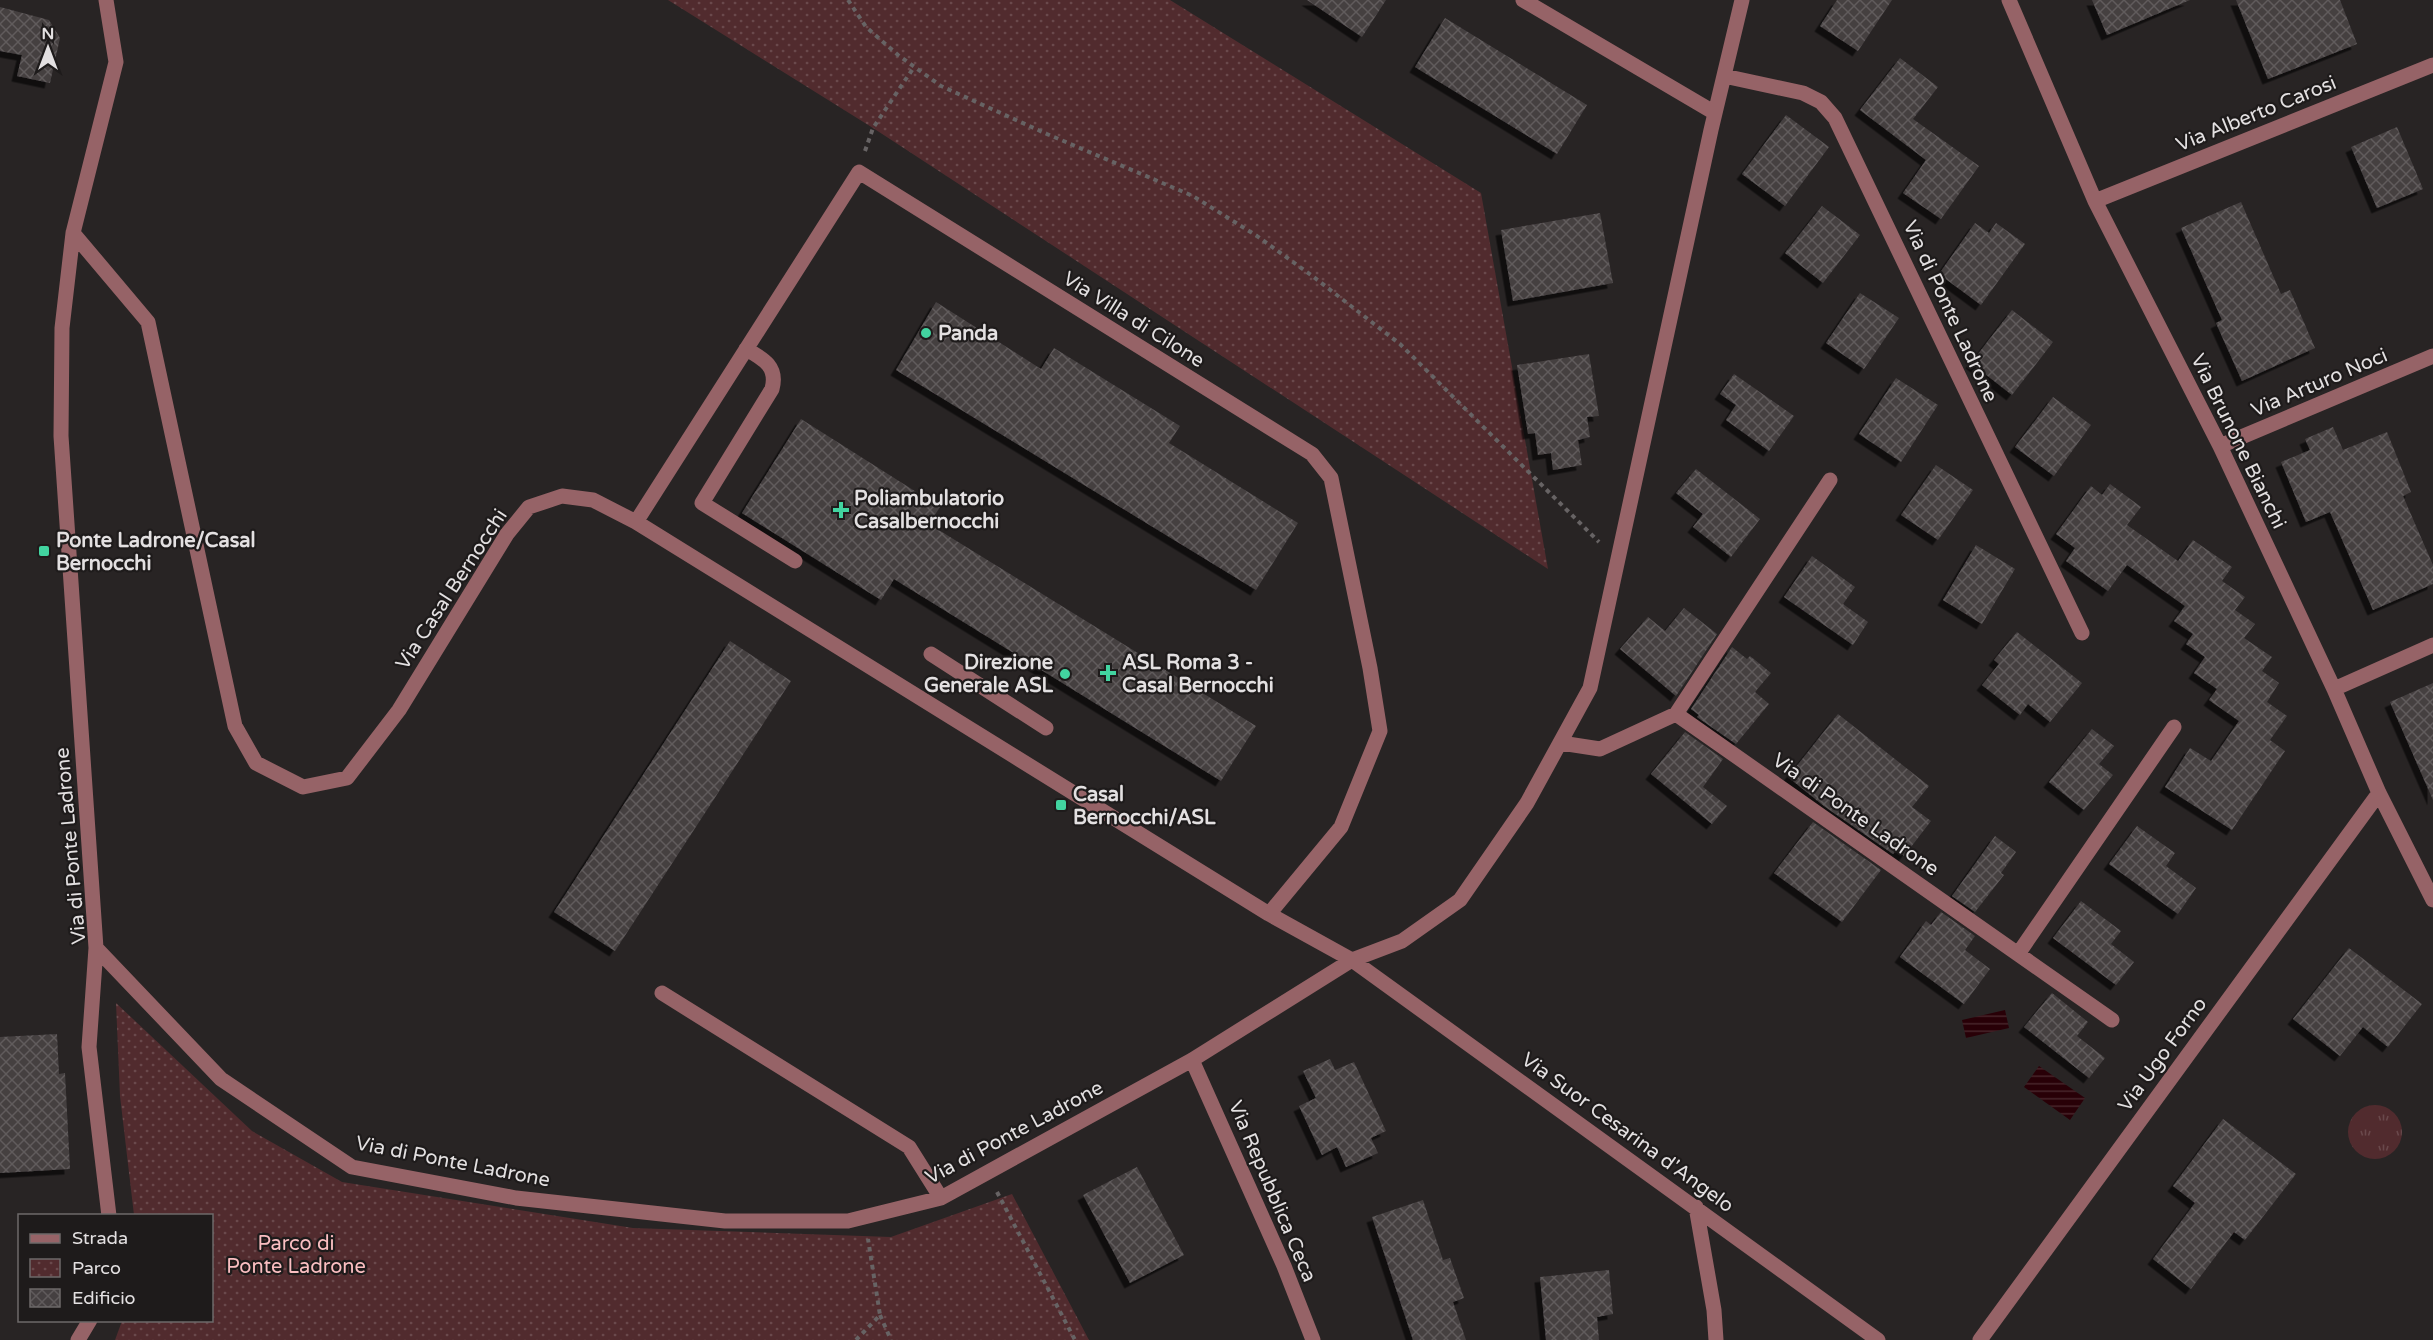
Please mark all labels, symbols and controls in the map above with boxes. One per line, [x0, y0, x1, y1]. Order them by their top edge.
north arrow [18, 18, 78, 78]
text: N [42, 24, 54, 44]
street label: Via Alberto Carosi [2173, 71, 2340, 157]
street label: Via di Ponte Ladrone [1897, 217, 2003, 406]
street label: Via Villa di Cilone [1058, 267, 1209, 373]
place label: Panda [938, 322, 998, 346]
marker: Panda [919, 326, 933, 340]
street label: Via Arturo Noci [2248, 343, 2391, 422]
street label: Via Brunone Bianchi [2185, 350, 2291, 533]
place label: Poliambulatorio Casalbernocchi [854, 487, 1004, 534]
marker: Poliambulatorio Casalbernocchi [832, 501, 850, 519]
street label: Via Casal Bernocchi [391, 505, 513, 674]
place label: Ponte Ladrone/Casal Bernocchi [56, 529, 256, 576]
marker: Ponte Ladrone/Casal Bernocchi [37, 544, 51, 558]
place label: Direzione Generale ASL [924, 651, 1053, 698]
place label: ASL Roma 3 - Casal Bernocchi [1122, 651, 1274, 698]
marker: ASL Roma 3 - Casal Bernocchi [1099, 664, 1117, 682]
marker: Direzione Generale ASL [1058, 667, 1072, 681]
street label: Via di Ponte Ladrone [50, 746, 92, 945]
street label: Via di Ponte Ladrone [1768, 748, 1943, 881]
place label: Casal Bernocchi/ASL [1073, 783, 1216, 830]
marker: Casal Bernocchi/ASL [1054, 798, 1068, 812]
street label: Via Ugo Forno [2113, 993, 2212, 1116]
street label: Via Suor Cesarina d'Angelo [1517, 1048, 1738, 1218]
street label: Via di Ponte Ladrone [922, 1076, 1107, 1190]
street label: Via Repubblica Ceca [1223, 1097, 1321, 1286]
street label: Via di Ponte Ladrone [354, 1131, 552, 1193]
legend [18, 1214, 213, 1322]
text: Strada [72, 1227, 128, 1249]
park label: Parco di Ponte Ladrone [226, 1232, 366, 1279]
text: Parco [72, 1257, 121, 1279]
text: Edificio [72, 1287, 136, 1309]

